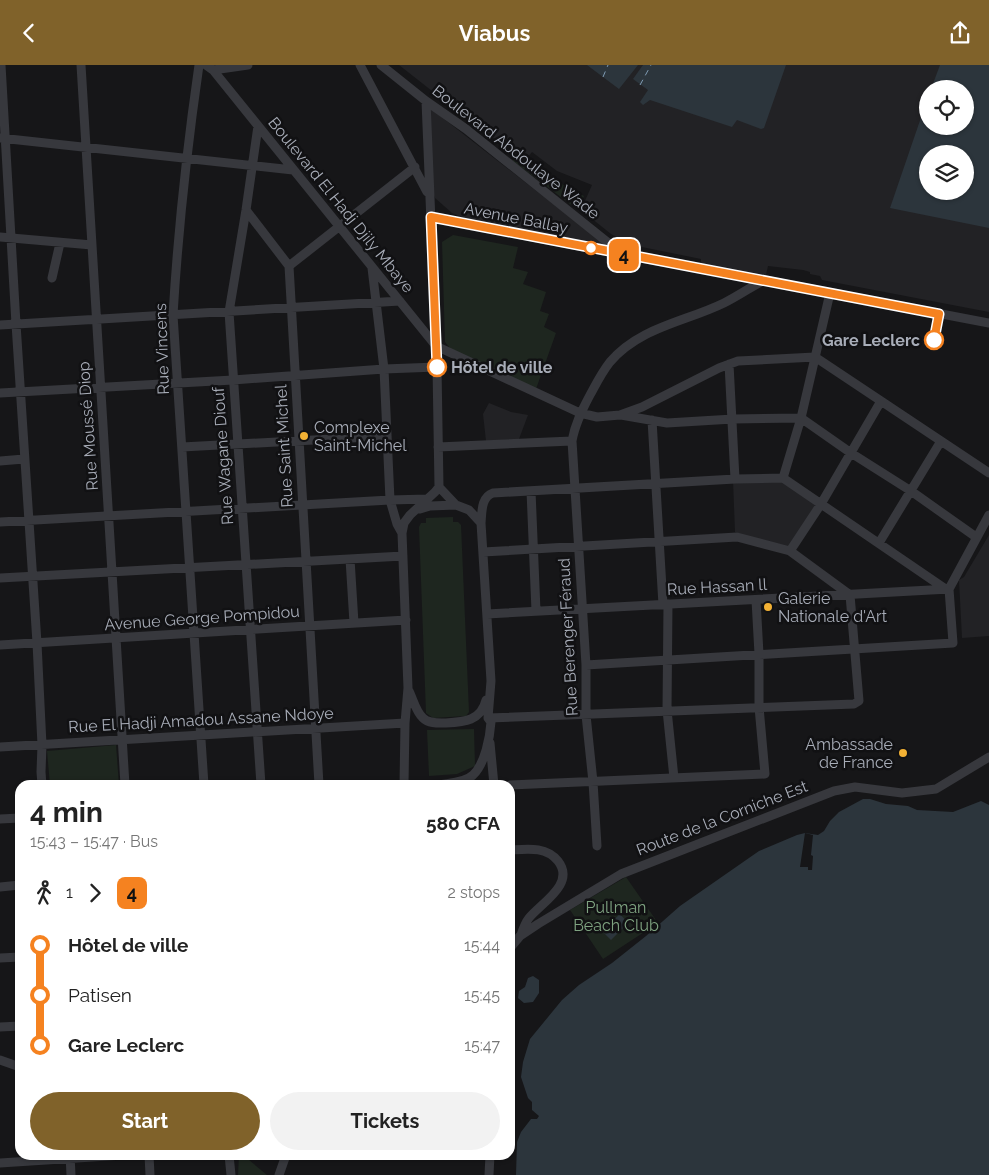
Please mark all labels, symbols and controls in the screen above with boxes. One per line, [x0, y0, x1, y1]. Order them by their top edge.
icon: back [15, 19, 43, 47]
icon: share [946, 19, 974, 47]
text: Viabus [459, 20, 530, 46]
map controls [919, 80, 974, 200]
button: locate [919, 80, 974, 135]
street label: Boulevard Abdoulaye Wade [429, 81, 603, 223]
street label: Boulevard El Hadj Djily Mbaye [264, 113, 418, 297]
button: layers [919, 145, 974, 200]
street label: Avenue Ballay [462, 199, 570, 237]
line badge: 4 [608, 239, 640, 271]
unlabelled marker [584, 241, 598, 255]
text: 4 [619, 244, 629, 265]
street label: Rue Vincens [151, 303, 173, 395]
marker: Gare Leclerc [924, 330, 944, 350]
place label: Gare Leclerc [822, 331, 920, 350]
marker: Hôtel de ville [427, 357, 447, 377]
place label: Hôtel de ville [451, 358, 553, 377]
street label: Rue Moussé Diop [74, 361, 102, 491]
street label: Rue Saint Michel [271, 383, 297, 508]
street label: Rue Wagane Diouf [209, 386, 237, 525]
place label: Complexe Saint-Michel [314, 418, 407, 455]
marker: Complexe Saint-Michel [298, 430, 310, 442]
street label: Rue Berenger Féraud [554, 558, 582, 716]
street label: Rue Hassan ll [667, 575, 768, 599]
place label: Galerie Nationale d'Art [778, 589, 888, 626]
marker: Galerie Nationale d'Art [762, 601, 774, 613]
street label: Avenue George Pompidou [104, 602, 300, 634]
street label: Rue El Hadji Amadou Assane Ndoye [68, 704, 334, 736]
place label: Ambassade de France [805, 735, 893, 772]
marker: Ambassade de France [897, 747, 909, 759]
street label: Route de la Corniche Est [634, 776, 811, 859]
text: 4 min [30, 796, 103, 829]
text: 580 CFA [426, 812, 500, 834]
text: 15:43 – 15:47 · Bus [30, 832, 158, 851]
icon: walk [30, 879, 58, 907]
icon: forward [81, 879, 109, 907]
text: 4 [127, 882, 137, 903]
text: 1 [66, 883, 73, 902]
text: 2 stops [448, 883, 500, 902]
park label: Pullman Beach Club [573, 898, 659, 935]
text: Hôtel de ville [68, 934, 188, 956]
text: 15:44 [464, 936, 500, 955]
text: Patisen [68, 984, 132, 1006]
text: 15:45 [464, 986, 500, 1005]
text: Gare Leclerc [68, 1034, 184, 1056]
text: 15:47 [464, 1036, 500, 1055]
button: Start [30, 1092, 260, 1150]
button: Tickets [270, 1092, 500, 1150]

